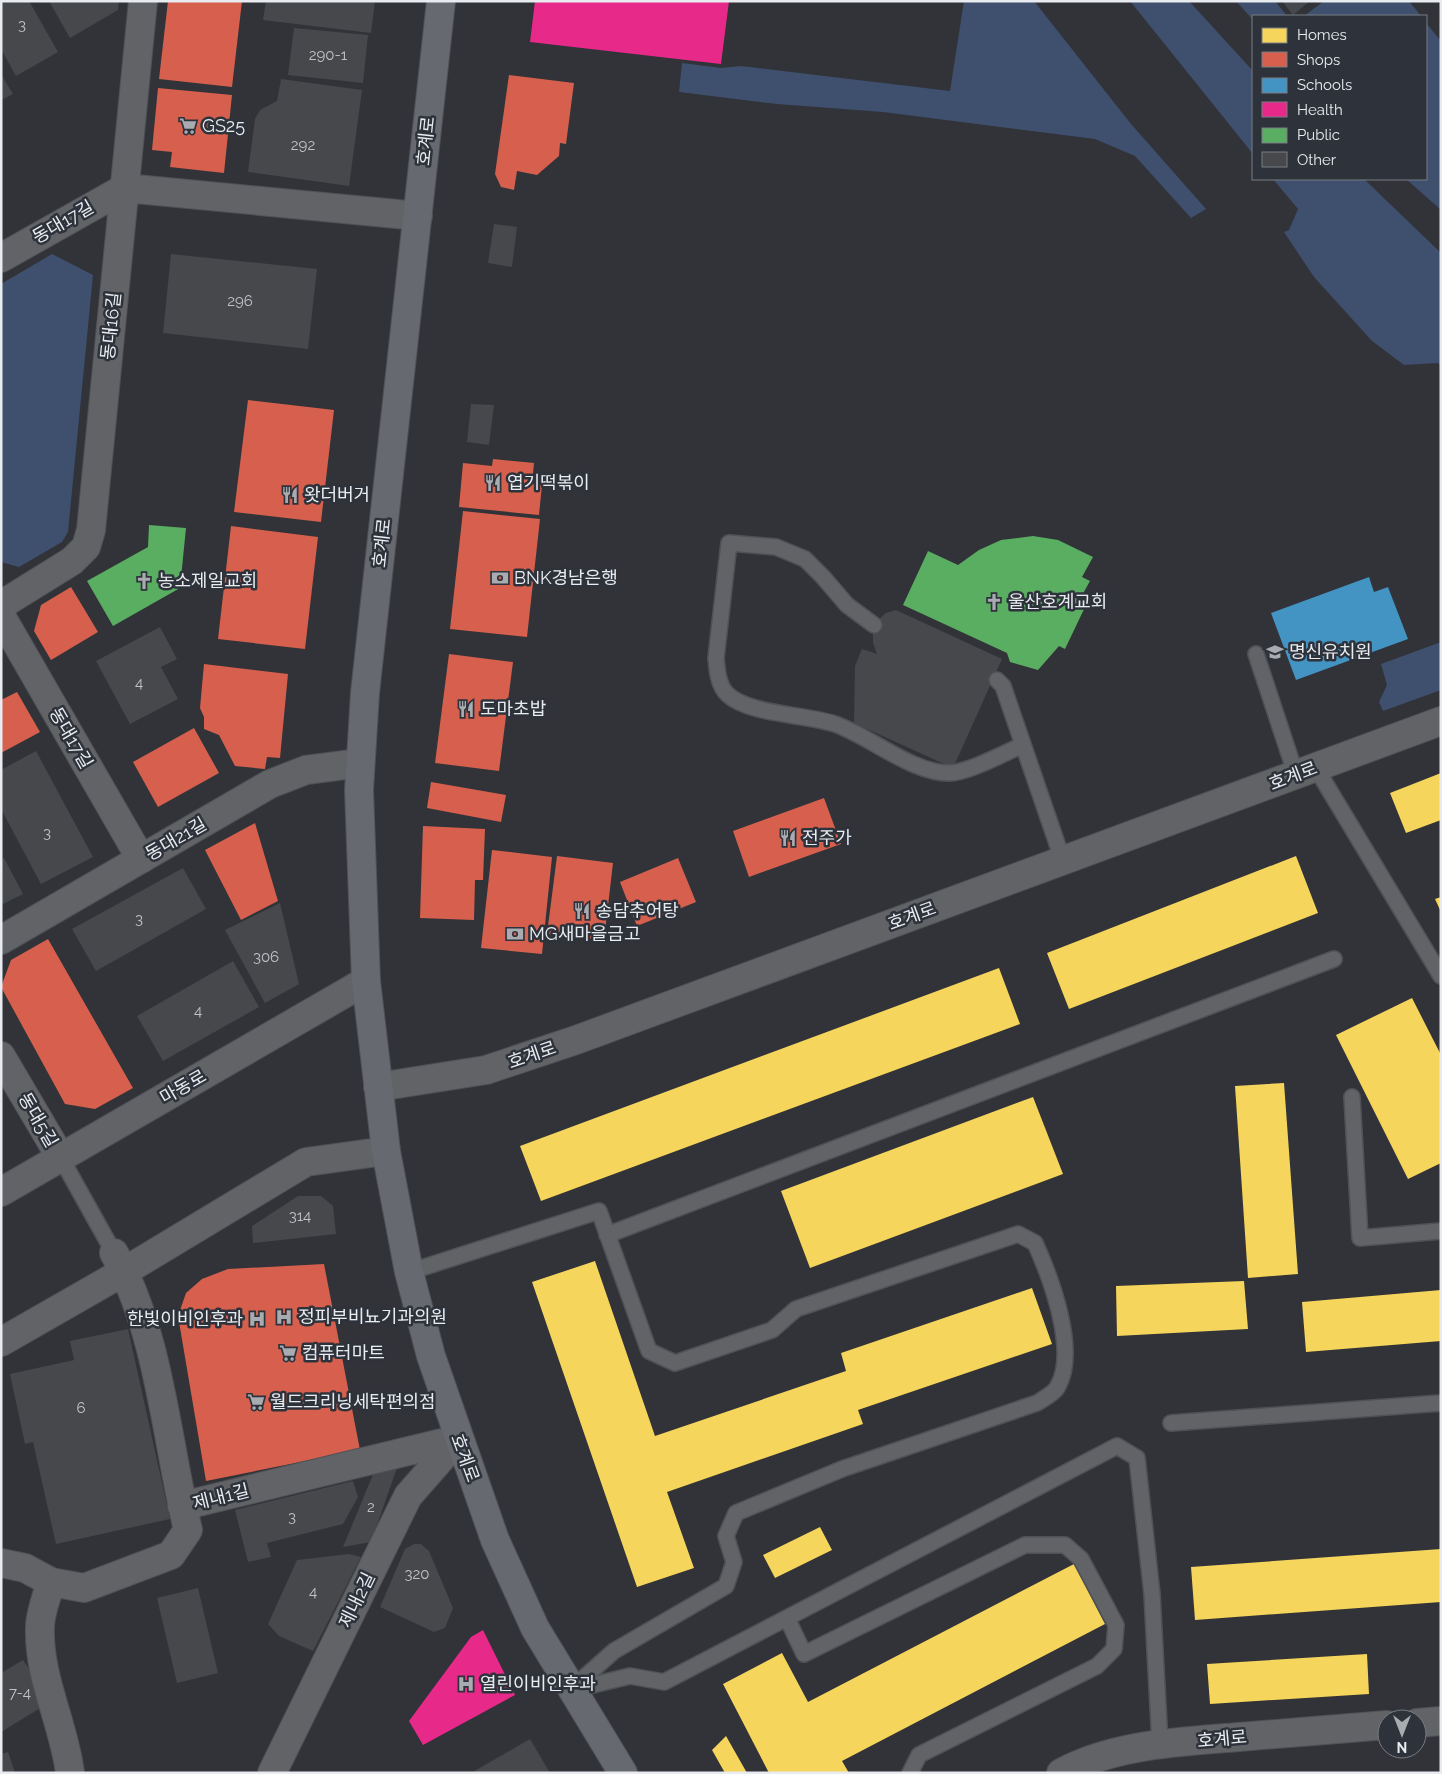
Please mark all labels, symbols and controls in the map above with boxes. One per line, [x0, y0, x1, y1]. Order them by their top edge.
legend [1252, 15, 1427, 180]
house number: 3 [18, 16, 26, 34]
text: Homes [1297, 26, 1347, 44]
house number: 290-1 [309, 46, 348, 64]
text: Shops [1297, 51, 1340, 69]
text: Schools [1297, 76, 1352, 94]
text: Health [1297, 101, 1343, 119]
place label: GS25 [202, 115, 245, 136]
street label: 호계로 [412, 115, 439, 167]
supermarket icon: GS25 [178, 116, 198, 136]
text: Public [1297, 126, 1340, 144]
house number: 292 [291, 136, 315, 154]
text: Other [1297, 151, 1337, 169]
street label: 동대17길 [29, 196, 97, 247]
street label: 동대16길 [96, 291, 125, 361]
house number: 296 [227, 292, 253, 310]
place label: 엽기떡볶이 [507, 472, 590, 493]
restaurant icon: 엽기떡볶이 [483, 473, 503, 493]
place label: 왓더버거 [304, 484, 370, 505]
restaurant icon: 왓더버거 [280, 485, 300, 505]
street label: 호계로 [368, 517, 395, 569]
place label: BNK경남은행 [514, 567, 618, 588]
bank icon: BNK경남은행 [490, 568, 510, 588]
place label: 농소제일교회 [158, 570, 257, 591]
church icon: 농소제일교회 [134, 571, 154, 591]
place label: 울산호계교회 [1008, 591, 1107, 612]
church icon: 울산호계교회 [984, 592, 1004, 612]
place label: 명신유치원 [1289, 641, 1372, 662]
school or university icon: 명신유치원 [1265, 642, 1285, 662]
house number: 4 [135, 674, 143, 692]
place label: 도마초밥 [480, 698, 546, 719]
restaurant icon: 도마초밥 [456, 699, 476, 719]
street label: 동대17길 [46, 704, 97, 772]
street label: 호계로 [1266, 757, 1320, 794]
street label: 동대21길 [142, 813, 210, 864]
house number: 3 [43, 824, 51, 842]
place label: 전주가 [802, 827, 852, 848]
restaurant icon: 전주가 [778, 828, 798, 848]
street label: 호계로 [885, 897, 939, 934]
place label: 송담추어탕 [596, 900, 679, 921]
restaurant icon: 송담추어탕 [572, 901, 592, 921]
house number: 3 [135, 910, 143, 928]
place label: MG새마을금고 [529, 923, 640, 944]
bank icon: MG새마을금고 [505, 924, 525, 944]
house number: 306 [253, 948, 279, 966]
house number: 4 [194, 1002, 202, 1020]
street label: 호계로 [505, 1037, 559, 1073]
street label: 마동로 [156, 1065, 210, 1108]
street label: 동대5길 [14, 1089, 62, 1151]
house number: 314 [289, 1207, 311, 1225]
place label: 정피부비뇨기과의원 [298, 1306, 447, 1327]
hospital icon: 정피부비뇨기과의원 [274, 1307, 294, 1327]
place label: 한빛이비인후과 [127, 1308, 243, 1329]
hospital icon: 한빛이비인후과 [247, 1309, 267, 1329]
place label: 컴퓨터마트 [302, 1342, 385, 1363]
supermarket icon: 컴퓨터마트 [278, 1343, 298, 1363]
place label: 월드크리닝세탁편의점 [270, 1391, 436, 1412]
supermarket icon: 월드크리닝세탁편의점 [246, 1392, 266, 1412]
house number: 6 [76, 1399, 86, 1417]
street label: 호계로 [447, 1431, 484, 1485]
street label: 제내1길 [190, 1479, 251, 1514]
house number: 2 [367, 1498, 375, 1516]
house number: 3 [288, 1508, 296, 1526]
house number: 320 [404, 1565, 430, 1583]
street label: 제내2길 [334, 1569, 379, 1631]
house number: 4 [309, 1583, 317, 1601]
place label: 열린이비인후과 [480, 1673, 596, 1694]
hospital icon: 열린이비인후과 [456, 1674, 476, 1694]
house number: 7-4 [9, 1684, 31, 1702]
north arrow [1377, 1709, 1427, 1759]
street label: 호계로 [1196, 1726, 1248, 1751]
text: N [1397, 1739, 1407, 1755]

